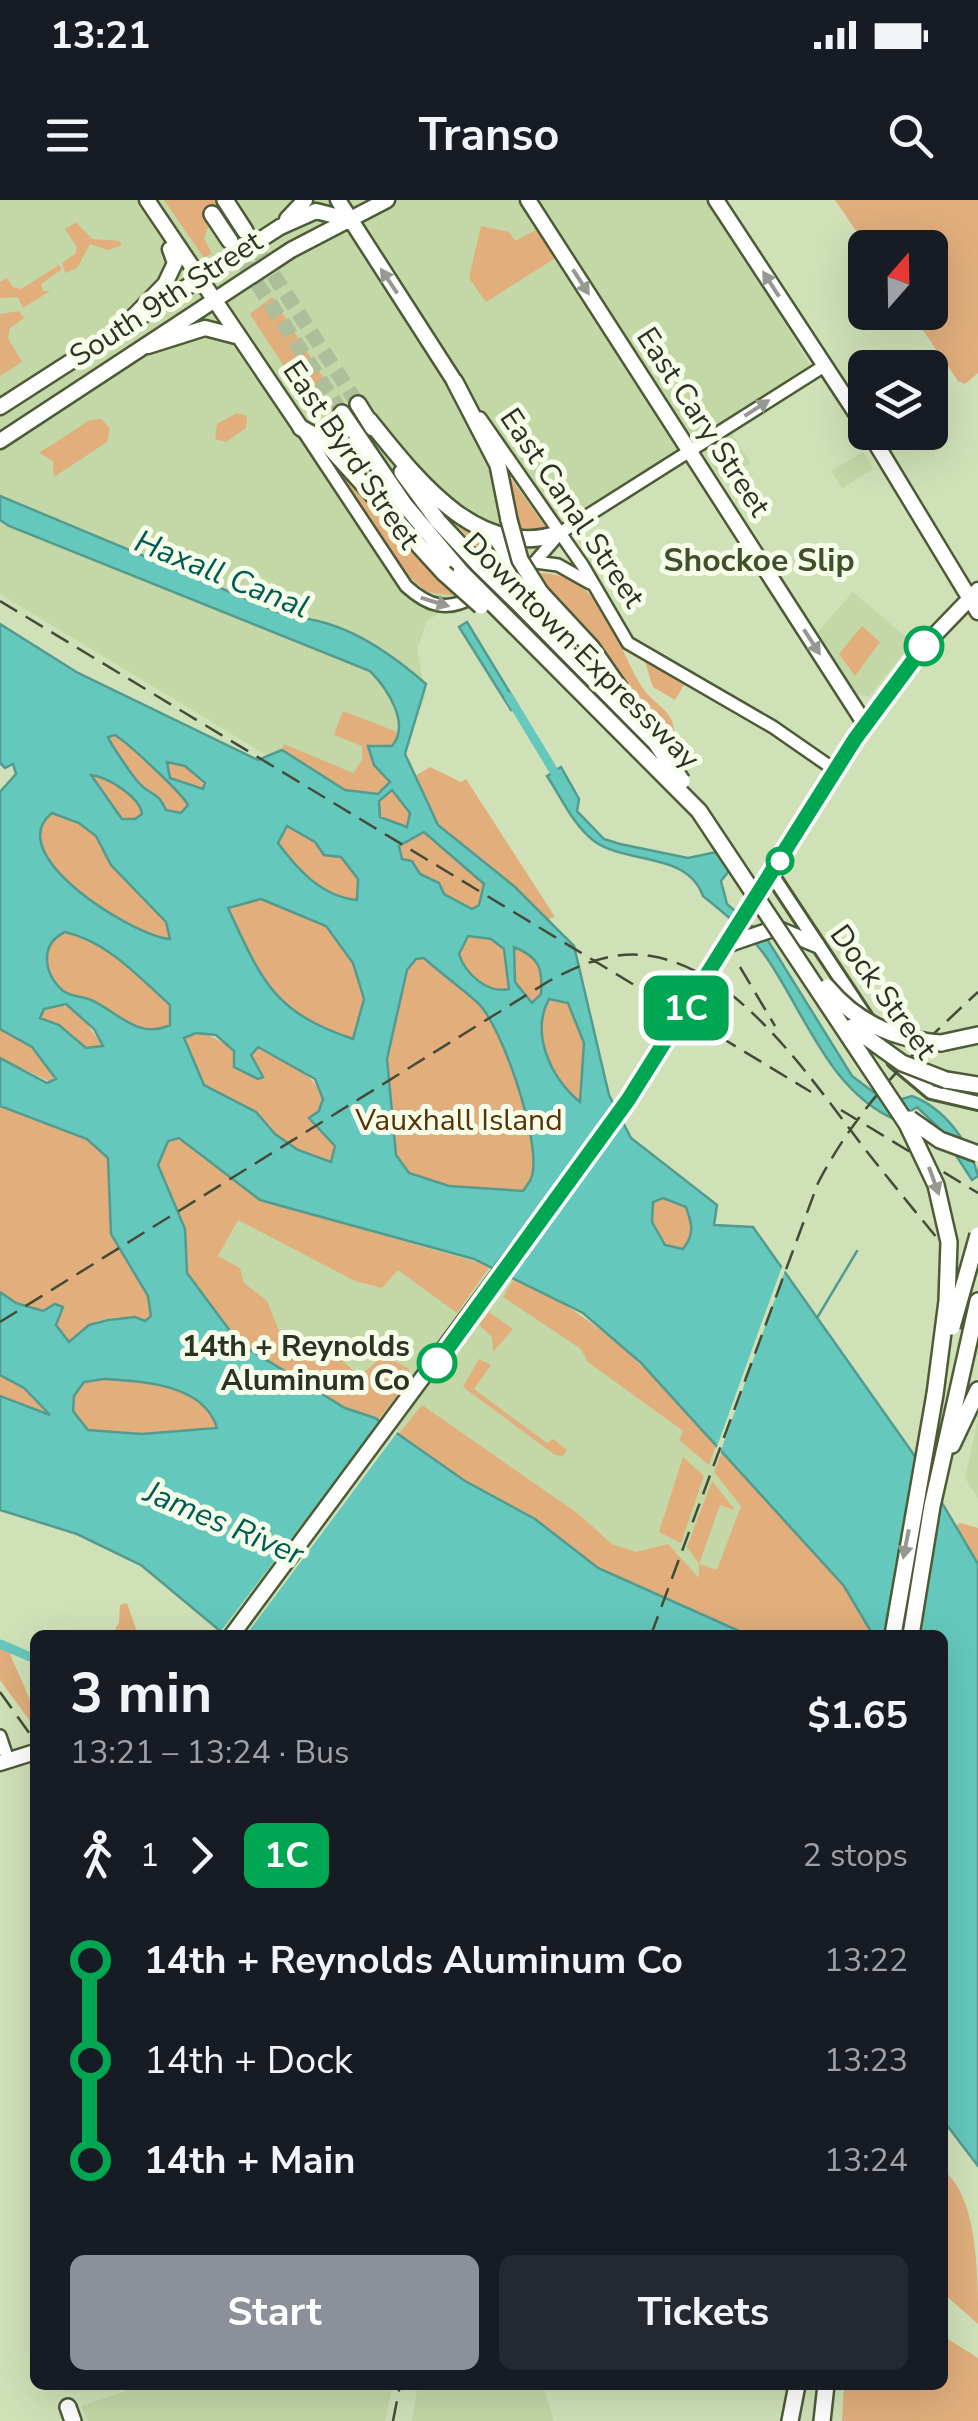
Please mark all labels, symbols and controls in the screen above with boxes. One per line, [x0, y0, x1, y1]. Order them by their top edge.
text: 13:21 [50, 10, 151, 61]
text: Transo [419, 105, 559, 166]
icon: menu [40, 108, 95, 163]
icon: search [883, 108, 938, 163]
street label: South 9th Street [62, 221, 271, 377]
north arrow [848, 230, 948, 330]
map controls [848, 230, 948, 450]
one-way arrow [381, 267, 399, 294]
one-way arrow [571, 268, 589, 295]
one-way arrow [762, 270, 780, 297]
street label: East Cary Street [626, 319, 780, 525]
button: layers [848, 350, 948, 450]
street label: East Byrd Street [273, 353, 429, 558]
street label: East Canal Street [490, 400, 654, 616]
one-way arrow [743, 400, 771, 418]
water label: Haxall Canal [128, 519, 316, 629]
street label: Downtown Expressway [453, 523, 709, 779]
district label: Shockoe Slip [663, 539, 855, 582]
one-way arrow [420, 595, 451, 610]
unlabelled marker [905, 627, 943, 665]
one-way arrow [802, 628, 821, 656]
unlabelled marker [767, 848, 793, 874]
street label: Dock Street [820, 916, 946, 1068]
line badge: 1C [641, 976, 731, 1040]
text: 1C [664, 985, 708, 1032]
park label: Vauxhall Island [354, 1100, 563, 1141]
one-way arrow [927, 1166, 942, 1196]
place label: 14th + Reynolds Aluminum Co [182, 1326, 410, 1401]
marker: 14th + Reynolds Aluminum Co [418, 1344, 456, 1382]
water label: James River [136, 1469, 312, 1576]
one-way arrow [897, 1529, 913, 1560]
text: 3 min [70, 1656, 212, 1731]
text: $1.65 [807, 1690, 908, 1741]
text: 13:21 – 13:24 · Bus [70, 1731, 349, 1774]
icon: walk [70, 1828, 125, 1883]
icon: forward [174, 1828, 229, 1883]
text: 1C [264, 1832, 309, 1879]
text: 1 [140, 1834, 159, 1877]
text: 2 stops [802, 1834, 908, 1877]
text: 14th + Reynolds Aluminum Co [144, 1935, 683, 1986]
text: 13:22 [824, 1939, 908, 1982]
text: 14th + Dock [144, 2035, 353, 2086]
text: 13:23 [824, 2039, 908, 2082]
text: 14th + Main [144, 2135, 355, 2186]
text: 13:24 [824, 2139, 908, 2182]
button: Start [70, 2255, 479, 2370]
button: Tickets [499, 2255, 908, 2370]

